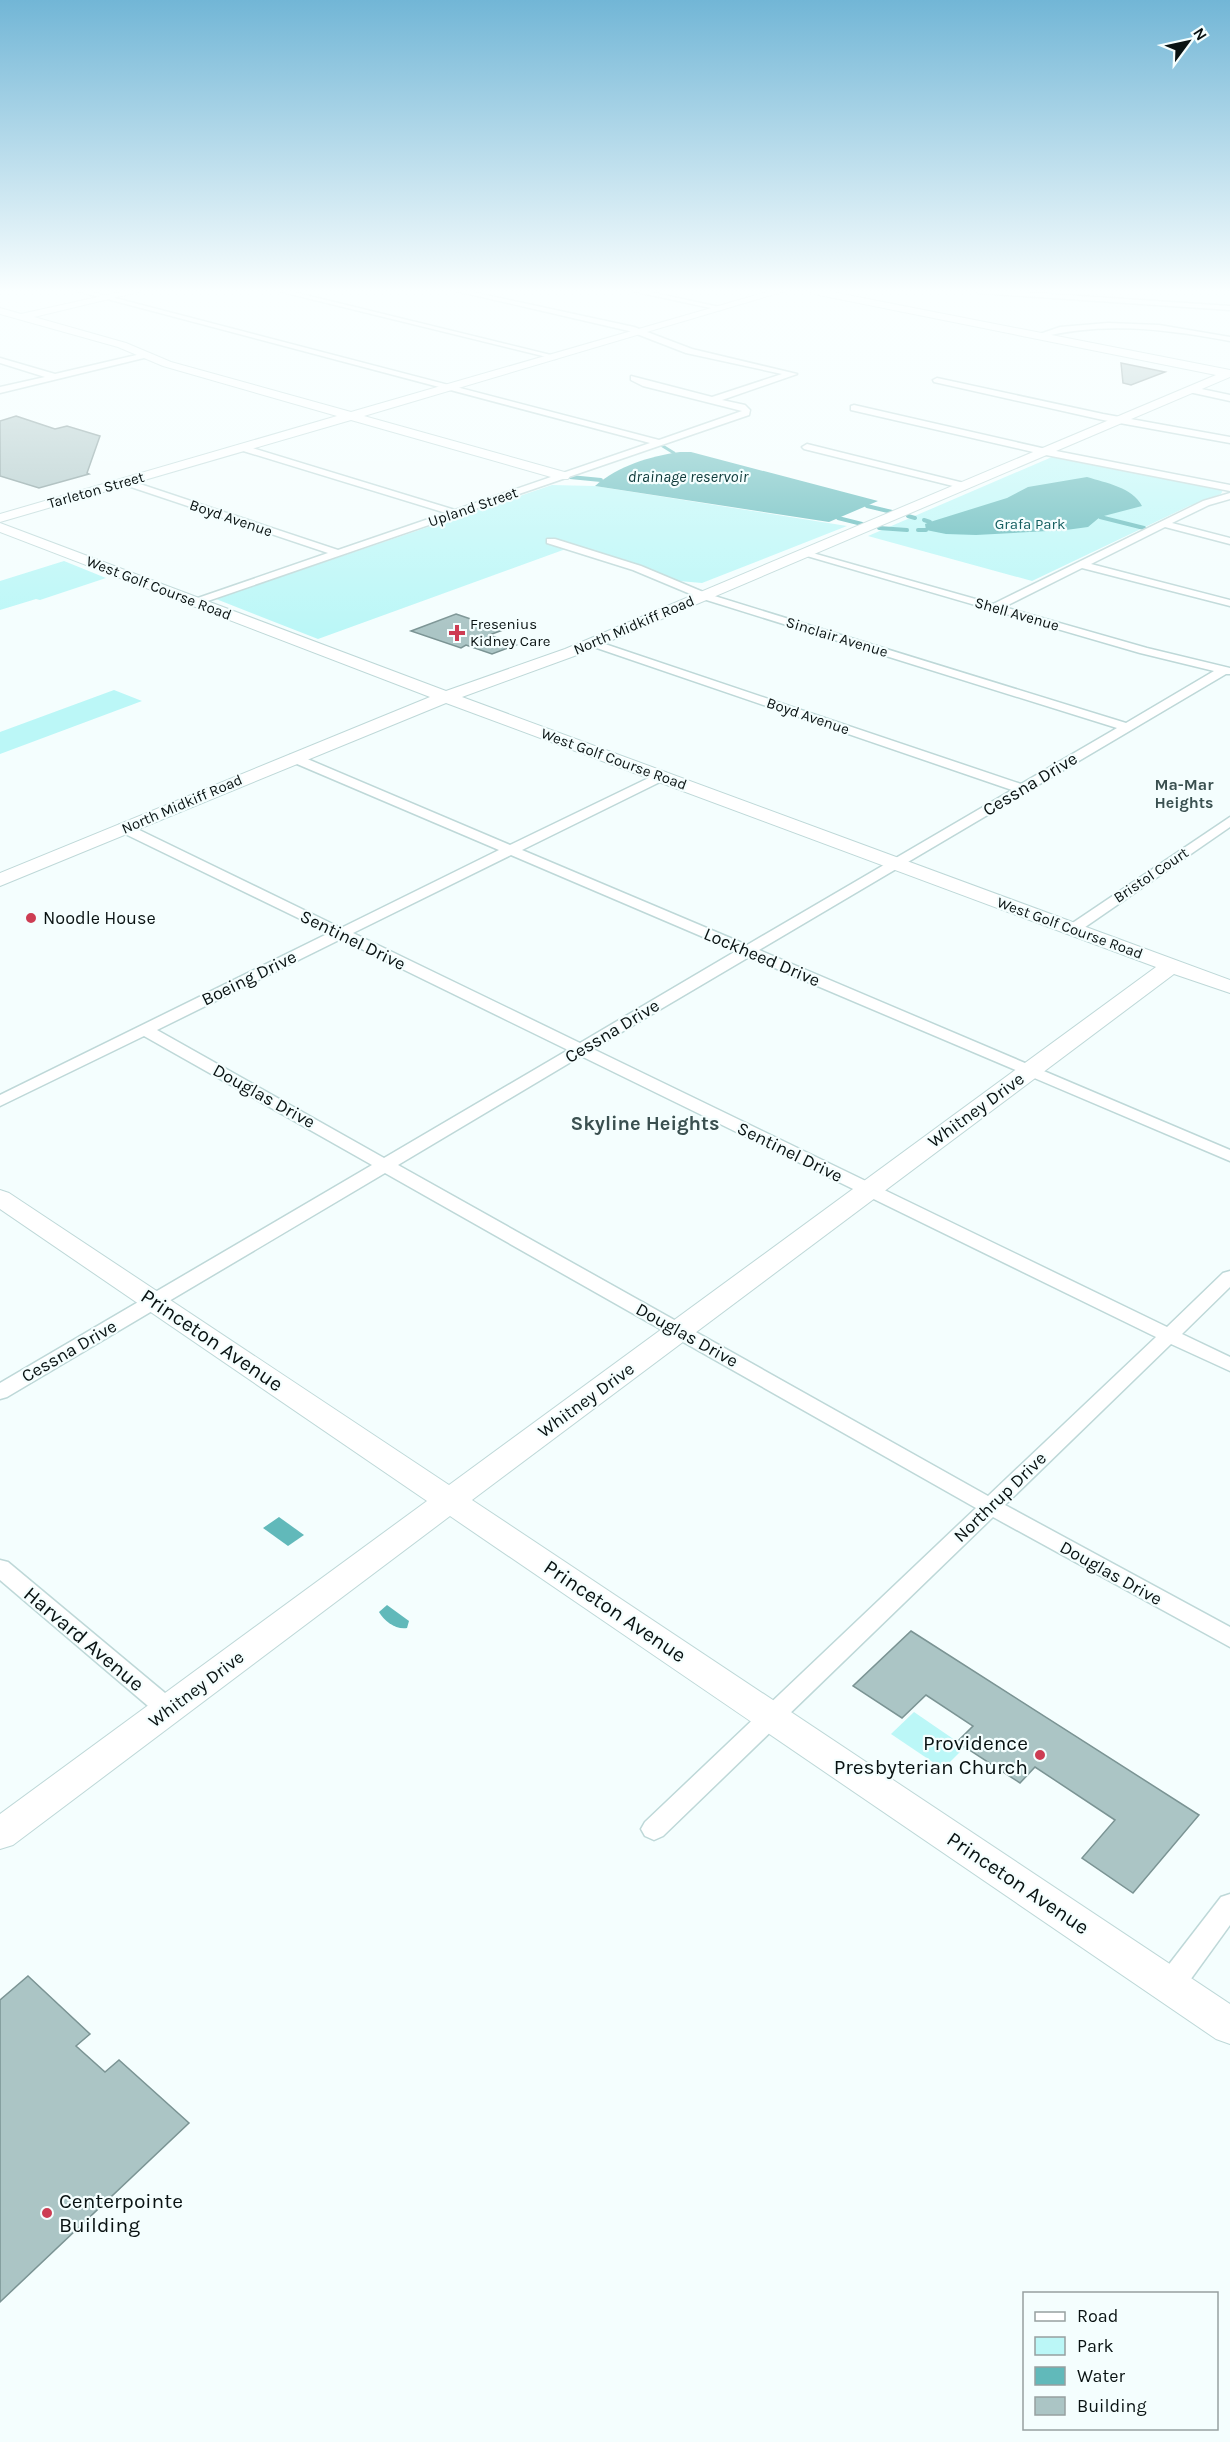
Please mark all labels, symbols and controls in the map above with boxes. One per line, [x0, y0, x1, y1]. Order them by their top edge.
north arrow [1158, 12, 1218, 72]
text: N [1189, 24, 1211, 44]
water label: drainage reservoir [628, 467, 749, 486]
street label: Tarleton Street [46, 468, 147, 512]
street label: Upland Street [426, 483, 521, 531]
street label: Boyd Avenue [187, 495, 275, 541]
park label: Grafa Park [995, 515, 1065, 533]
street label: West Golf Course Road [84, 552, 234, 624]
street label: North Midkiff Road [571, 591, 697, 659]
street label: Shell Avenue [973, 593, 1061, 635]
street label: Sinclair Avenue [784, 613, 890, 661]
place label: Fresenius Kidney Care [470, 615, 550, 650]
marker: Fresenius Kidney Care [448, 624, 466, 642]
street label: Boyd Avenue [764, 693, 852, 739]
street label: West Golf Course Road [539, 724, 689, 794]
street label: Cessna Drive [979, 747, 1081, 821]
street label: North Midkiff Road [119, 770, 245, 838]
district label: Ma-Mar Heights [1154, 775, 1214, 812]
street label: Bristol Court [1110, 843, 1192, 907]
street label: West Golf Course Road [995, 893, 1145, 963]
street label: Sentinel Drive [297, 905, 409, 975]
place label: Noodle House [43, 907, 156, 929]
marker: Noodle House [24, 911, 38, 925]
street label: Lockheed Drive [701, 923, 823, 991]
street label: Boeing Drive [198, 946, 300, 1010]
street label: Cessna Drive [561, 994, 663, 1068]
street label: Douglas Drive [209, 1059, 319, 1133]
street label: Whitney Drive [923, 1068, 1029, 1152]
district label: Skyline Heights [570, 1112, 720, 1135]
street label: Sentinel Drive [734, 1117, 846, 1187]
street label: Princeton Avenue [137, 1284, 287, 1396]
street label: Douglas Drive [632, 1298, 742, 1372]
street label: Cessna Drive [17, 1315, 121, 1387]
street label: Whitney Drive [533, 1358, 639, 1442]
street label: Northrup Drive [949, 1447, 1051, 1547]
street label: Douglas Drive [1056, 1536, 1166, 1610]
street label: Princeton Avenue [540, 1555, 690, 1667]
street label: Harvard Avenue [19, 1582, 149, 1696]
street label: Whitney Drive [144, 1646, 248, 1732]
place label: Providence Presbyterian Church [834, 1731, 1028, 1779]
marker: Providence Presbyterian Church [1033, 1748, 1047, 1762]
street label: Princeton Avenue [943, 1827, 1093, 1939]
place label: Centerpointe Building [59, 2189, 183, 2237]
marker: Centerpointe Building [40, 2206, 54, 2220]
legend [1023, 2292, 1218, 2430]
text: Road [1077, 2305, 1118, 2327]
text: Park [1077, 2335, 1114, 2357]
text: Water [1077, 2365, 1125, 2387]
text: Building [1077, 2395, 1147, 2417]

